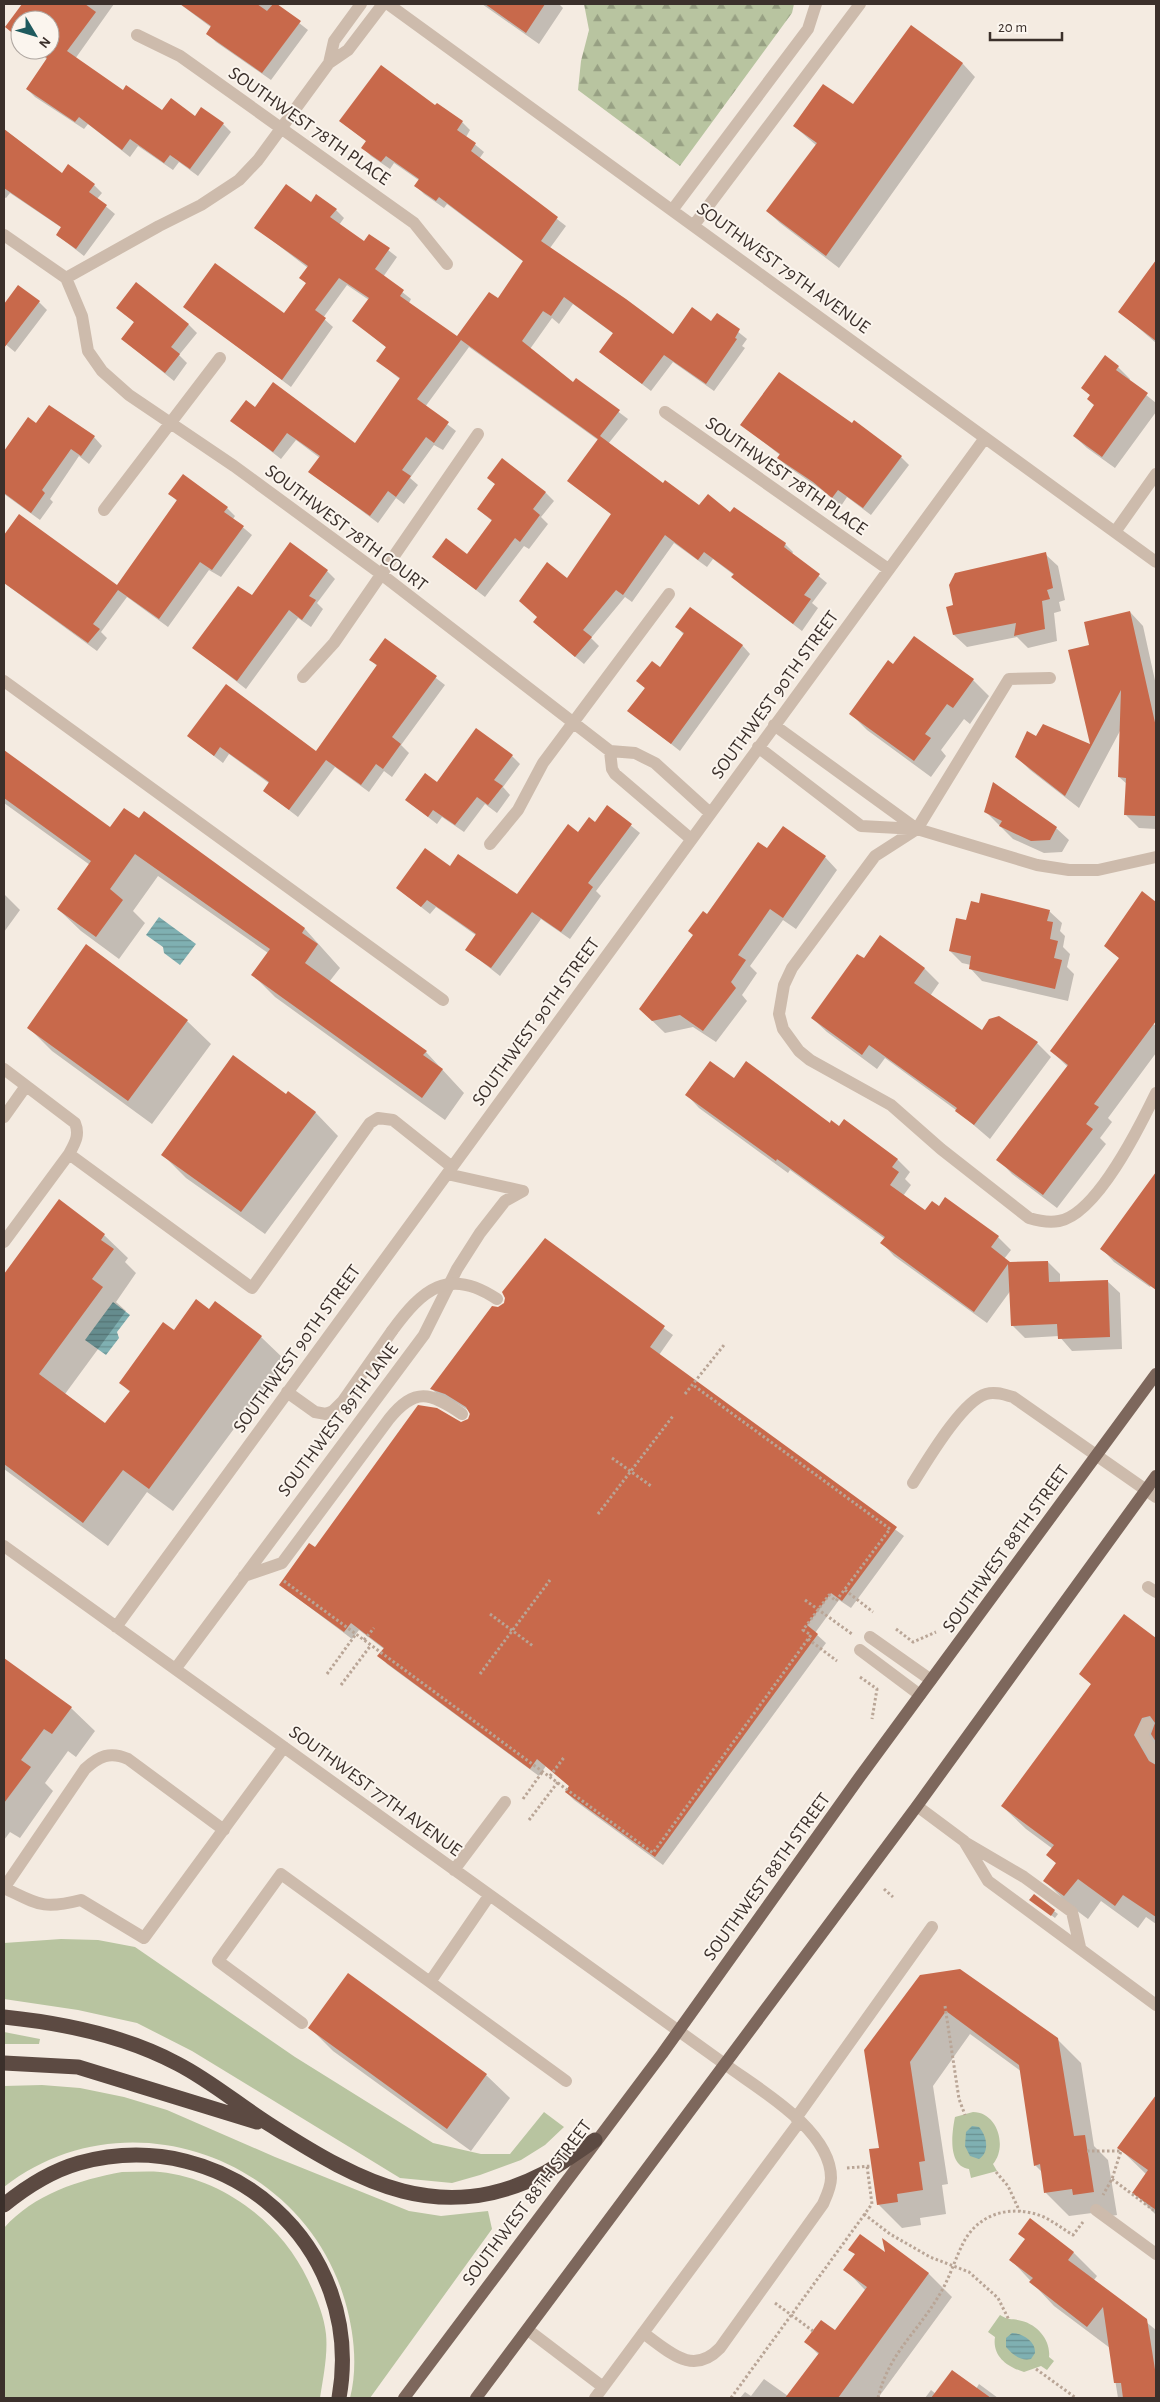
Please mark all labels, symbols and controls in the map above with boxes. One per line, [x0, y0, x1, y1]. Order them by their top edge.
north arrow [10, 10, 60, 60]
scale bar [990, 10, 1062, 42]
text: 20 m [998, 20, 1027, 35]
text: N [36, 34, 53, 51]
street label: SOUTHWEST 78TH PLACE [225, 63, 393, 189]
street label: SOUTHWEST 79TH AVENUE [693, 199, 873, 337]
street label: SOUTHWEST 78TH PLACE [702, 413, 870, 539]
street label: SOUTHWEST 78TH COURT [262, 461, 431, 595]
street label: SOUTHWEST 90TH STREET [708, 607, 842, 782]
street label: SOUTHWEST 90TH STREET [469, 934, 603, 1109]
street label: SOUTHWEST 90TH STREET [230, 1261, 364, 1436]
street label: SOUTHWEST 89TH LANE [274, 1340, 402, 1500]
street label: SOUTHWEST 88TH STREET [939, 1462, 1073, 1636]
street label: SOUTHWEST 77TH AVENUE [285, 1722, 465, 1860]
street label: SOUTHWEST 88TH STREET [700, 1790, 834, 1964]
street label: SOUTHWEST 88TH STREET [459, 2117, 595, 2289]

